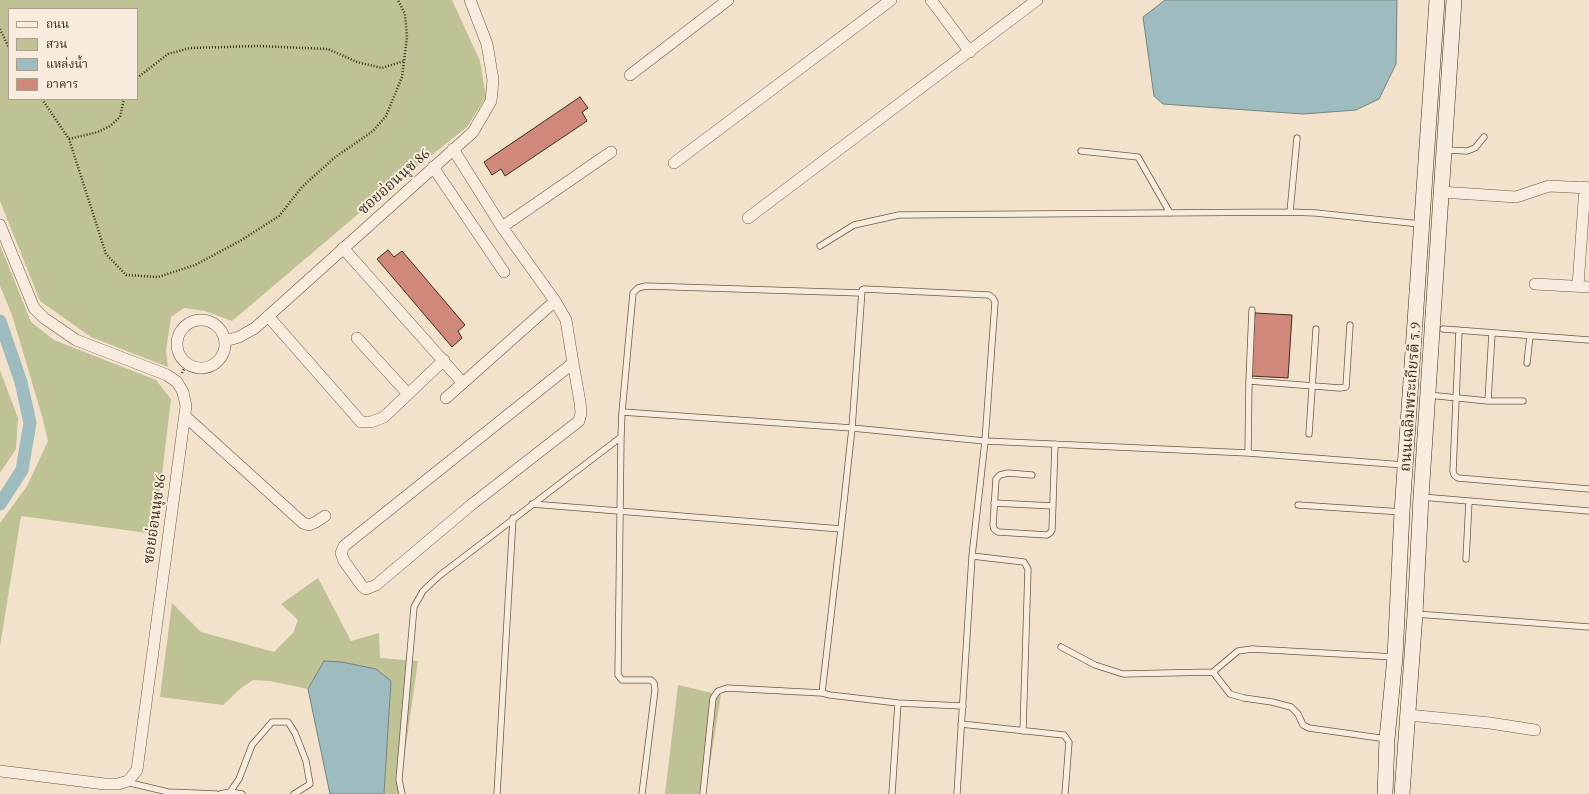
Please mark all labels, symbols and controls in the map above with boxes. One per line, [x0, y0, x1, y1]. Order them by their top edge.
legend [8, 8, 138, 100]
text: ถนน [46, 16, 69, 32]
text: สวน [46, 36, 67, 52]
text: แหล่งน้ำ [46, 56, 88, 72]
text: อาคาร [46, 76, 78, 92]
street label: ซอยอ่อนนุช 86 [354, 145, 434, 219]
street label: ถนนเฉลิมพระเกียรติ ร.9 [1397, 322, 1425, 472]
street label: ซอยอ่อนนุช 86 [140, 473, 170, 565]

